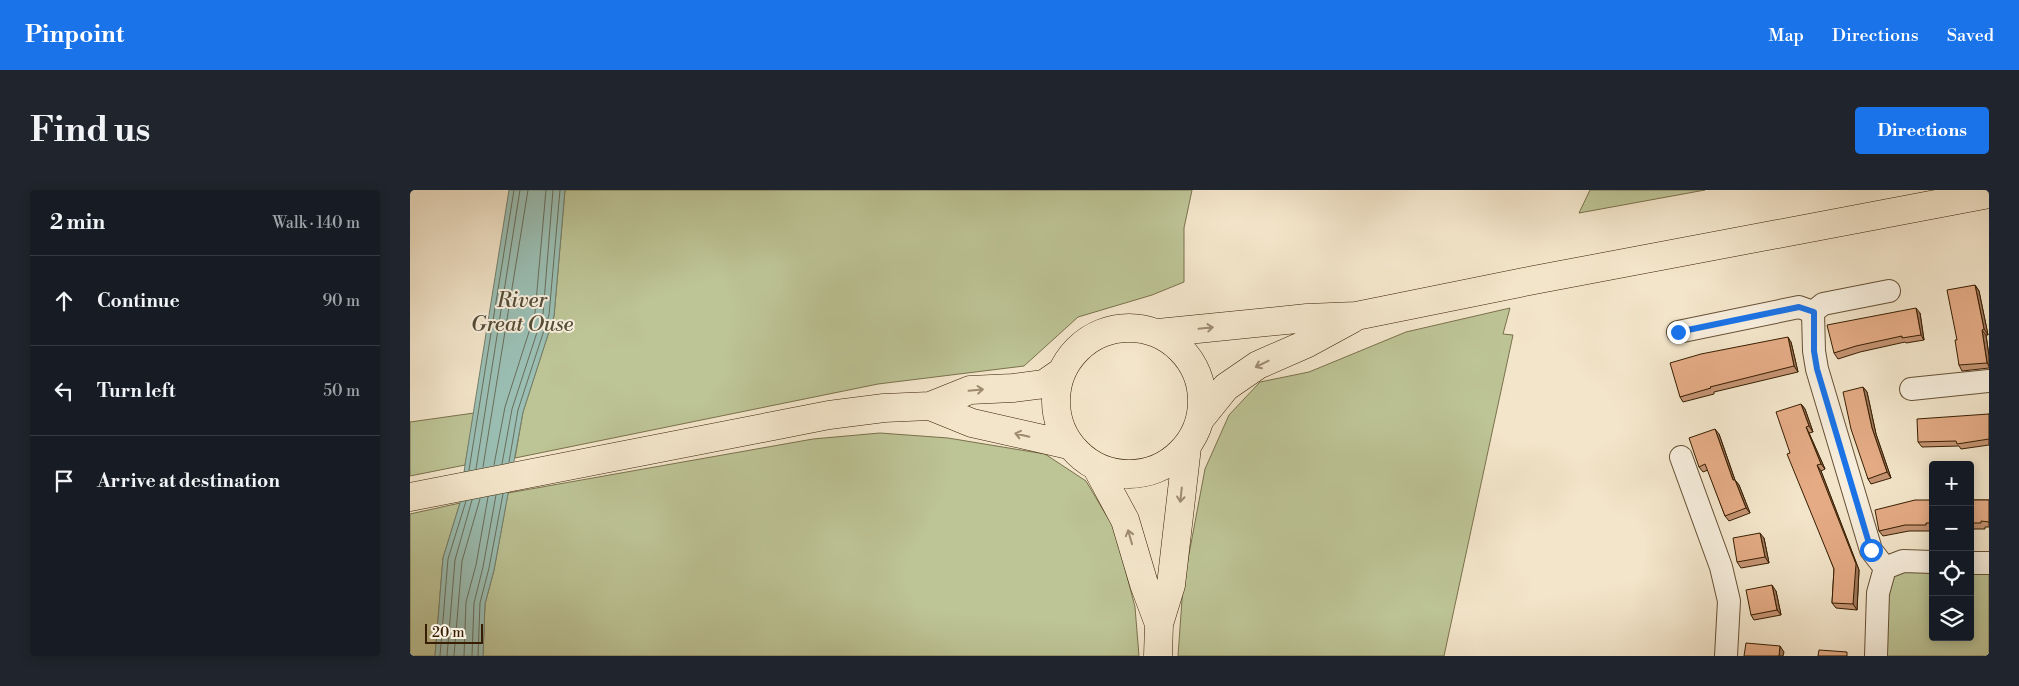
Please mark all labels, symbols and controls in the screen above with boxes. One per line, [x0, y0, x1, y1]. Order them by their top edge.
text: Pinpoint [25, 20, 124, 50]
text: Map [1768, 24, 1804, 47]
text: Directions [1832, 24, 1919, 47]
text: Saved [1947, 24, 1994, 47]
button: Directions [1855, 107, 1989, 154]
text: Find us [30, 109, 150, 152]
text: 2 min [50, 210, 105, 236]
text: Walk · 140 m [272, 213, 360, 233]
icon: ahead [50, 287, 78, 315]
water label: River Great Ouse [471, 288, 574, 338]
text: Continue [97, 289, 180, 313]
text: 90 m [322, 291, 360, 311]
route end [1667, 321, 1690, 344]
one-way arrow [1198, 323, 1214, 333]
one-way arrow [1255, 359, 1270, 369]
icon: left [50, 377, 78, 405]
text: Turn left [97, 379, 176, 403]
text: 50 m [323, 381, 360, 401]
one-way arrow [968, 386, 984, 395]
one-way arrow [1014, 430, 1030, 439]
map controls [1929, 461, 1974, 641]
button: + [1929, 461, 1974, 506]
icon: arrive [50, 467, 78, 495]
text: Arrive at destination [97, 469, 280, 493]
one-way arrow [1176, 487, 1186, 503]
button: − [1929, 506, 1974, 551]
one-way arrow [1125, 529, 1135, 545]
route start [1860, 539, 1883, 562]
button: locate [1929, 551, 1974, 596]
button: layers [1929, 596, 1974, 641]
scale bar [425, 621, 482, 644]
text: 20 m [432, 624, 464, 642]

